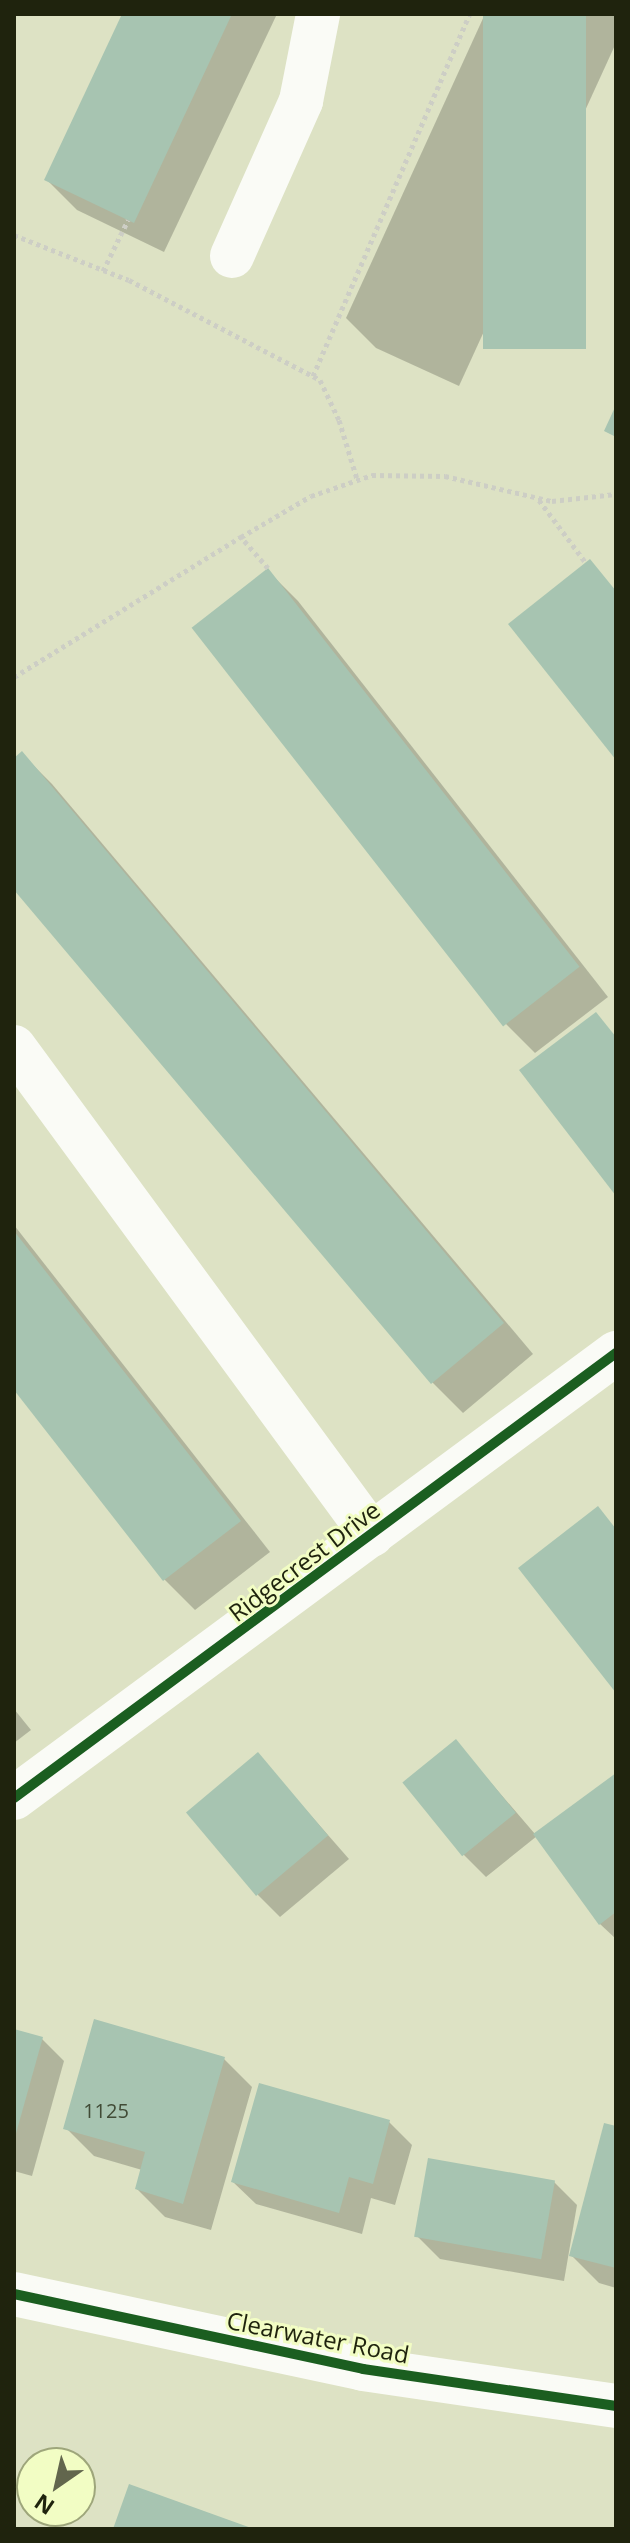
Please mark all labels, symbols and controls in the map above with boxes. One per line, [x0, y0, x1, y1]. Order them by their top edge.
street label: Ridgecrest Drive [223, 1495, 385, 1627]
house number: 1125 [83, 2098, 129, 2122]
street label: Clearwater Road [224, 2305, 412, 2369]
north arrow [16, 2447, 96, 2527]
text: N [28, 2488, 60, 2523]

